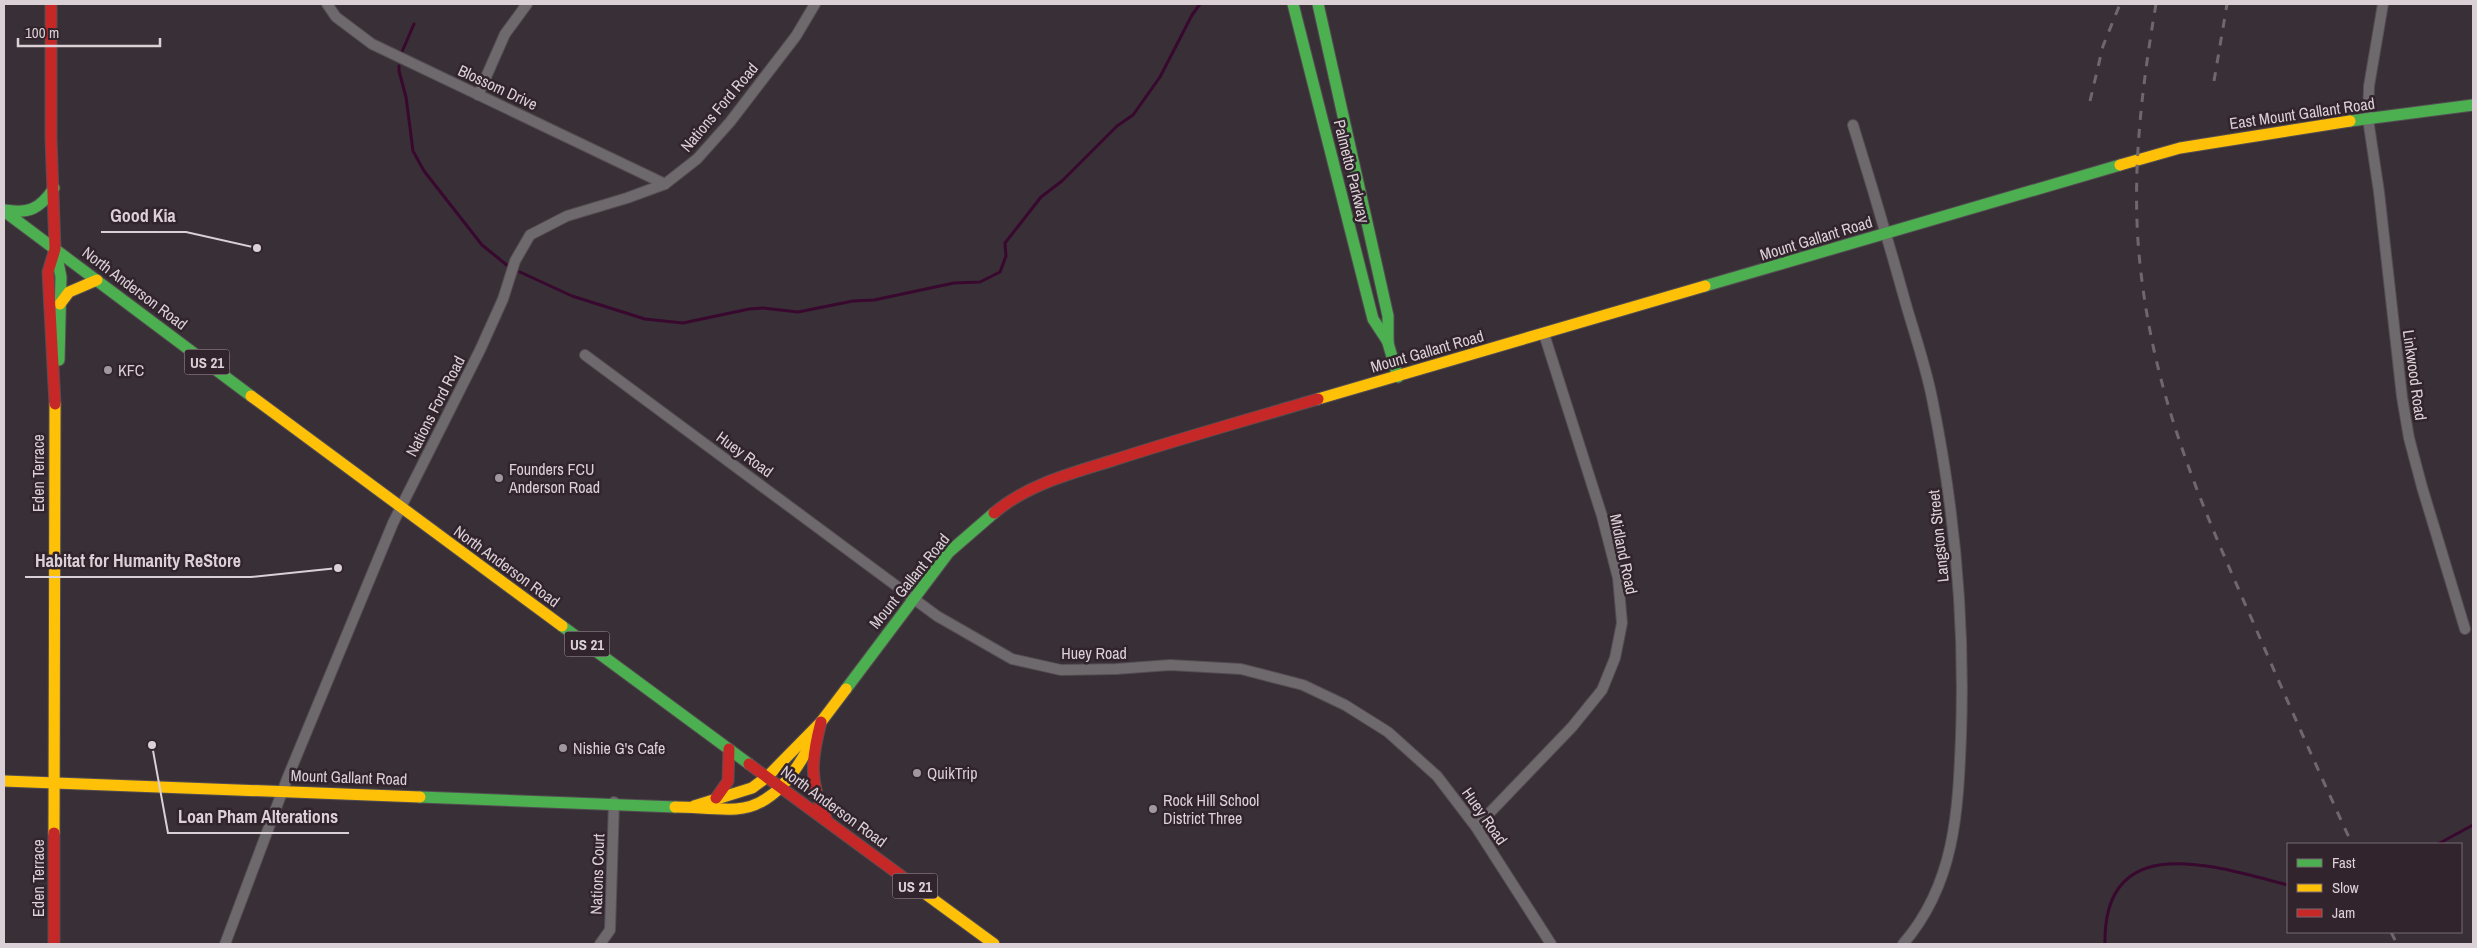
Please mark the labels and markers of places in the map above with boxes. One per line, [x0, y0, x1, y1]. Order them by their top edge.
callout: Good Kia [101, 199, 186, 232]
place label: KFC [118, 359, 144, 381]
marker: KFC [102, 364, 114, 376]
place label: Founders FCU Anderson Road [508, 458, 600, 498]
marker: Founders FCU Anderson Road [493, 472, 505, 484]
callout: Habitat for Humanity ReStore [25, 544, 251, 577]
place label: Nishie G's Cafe [573, 737, 665, 759]
marker: Nishie G's Cafe [557, 742, 569, 754]
place label: QuikTrip [927, 762, 978, 784]
marker: QuikTrip [911, 767, 923, 779]
place label: Rock Hill School District Three [1163, 789, 1259, 829]
callout: Loan Pham Alterations [168, 800, 349, 833]
marker: Rock Hill School District Three [1147, 803, 1159, 815]

